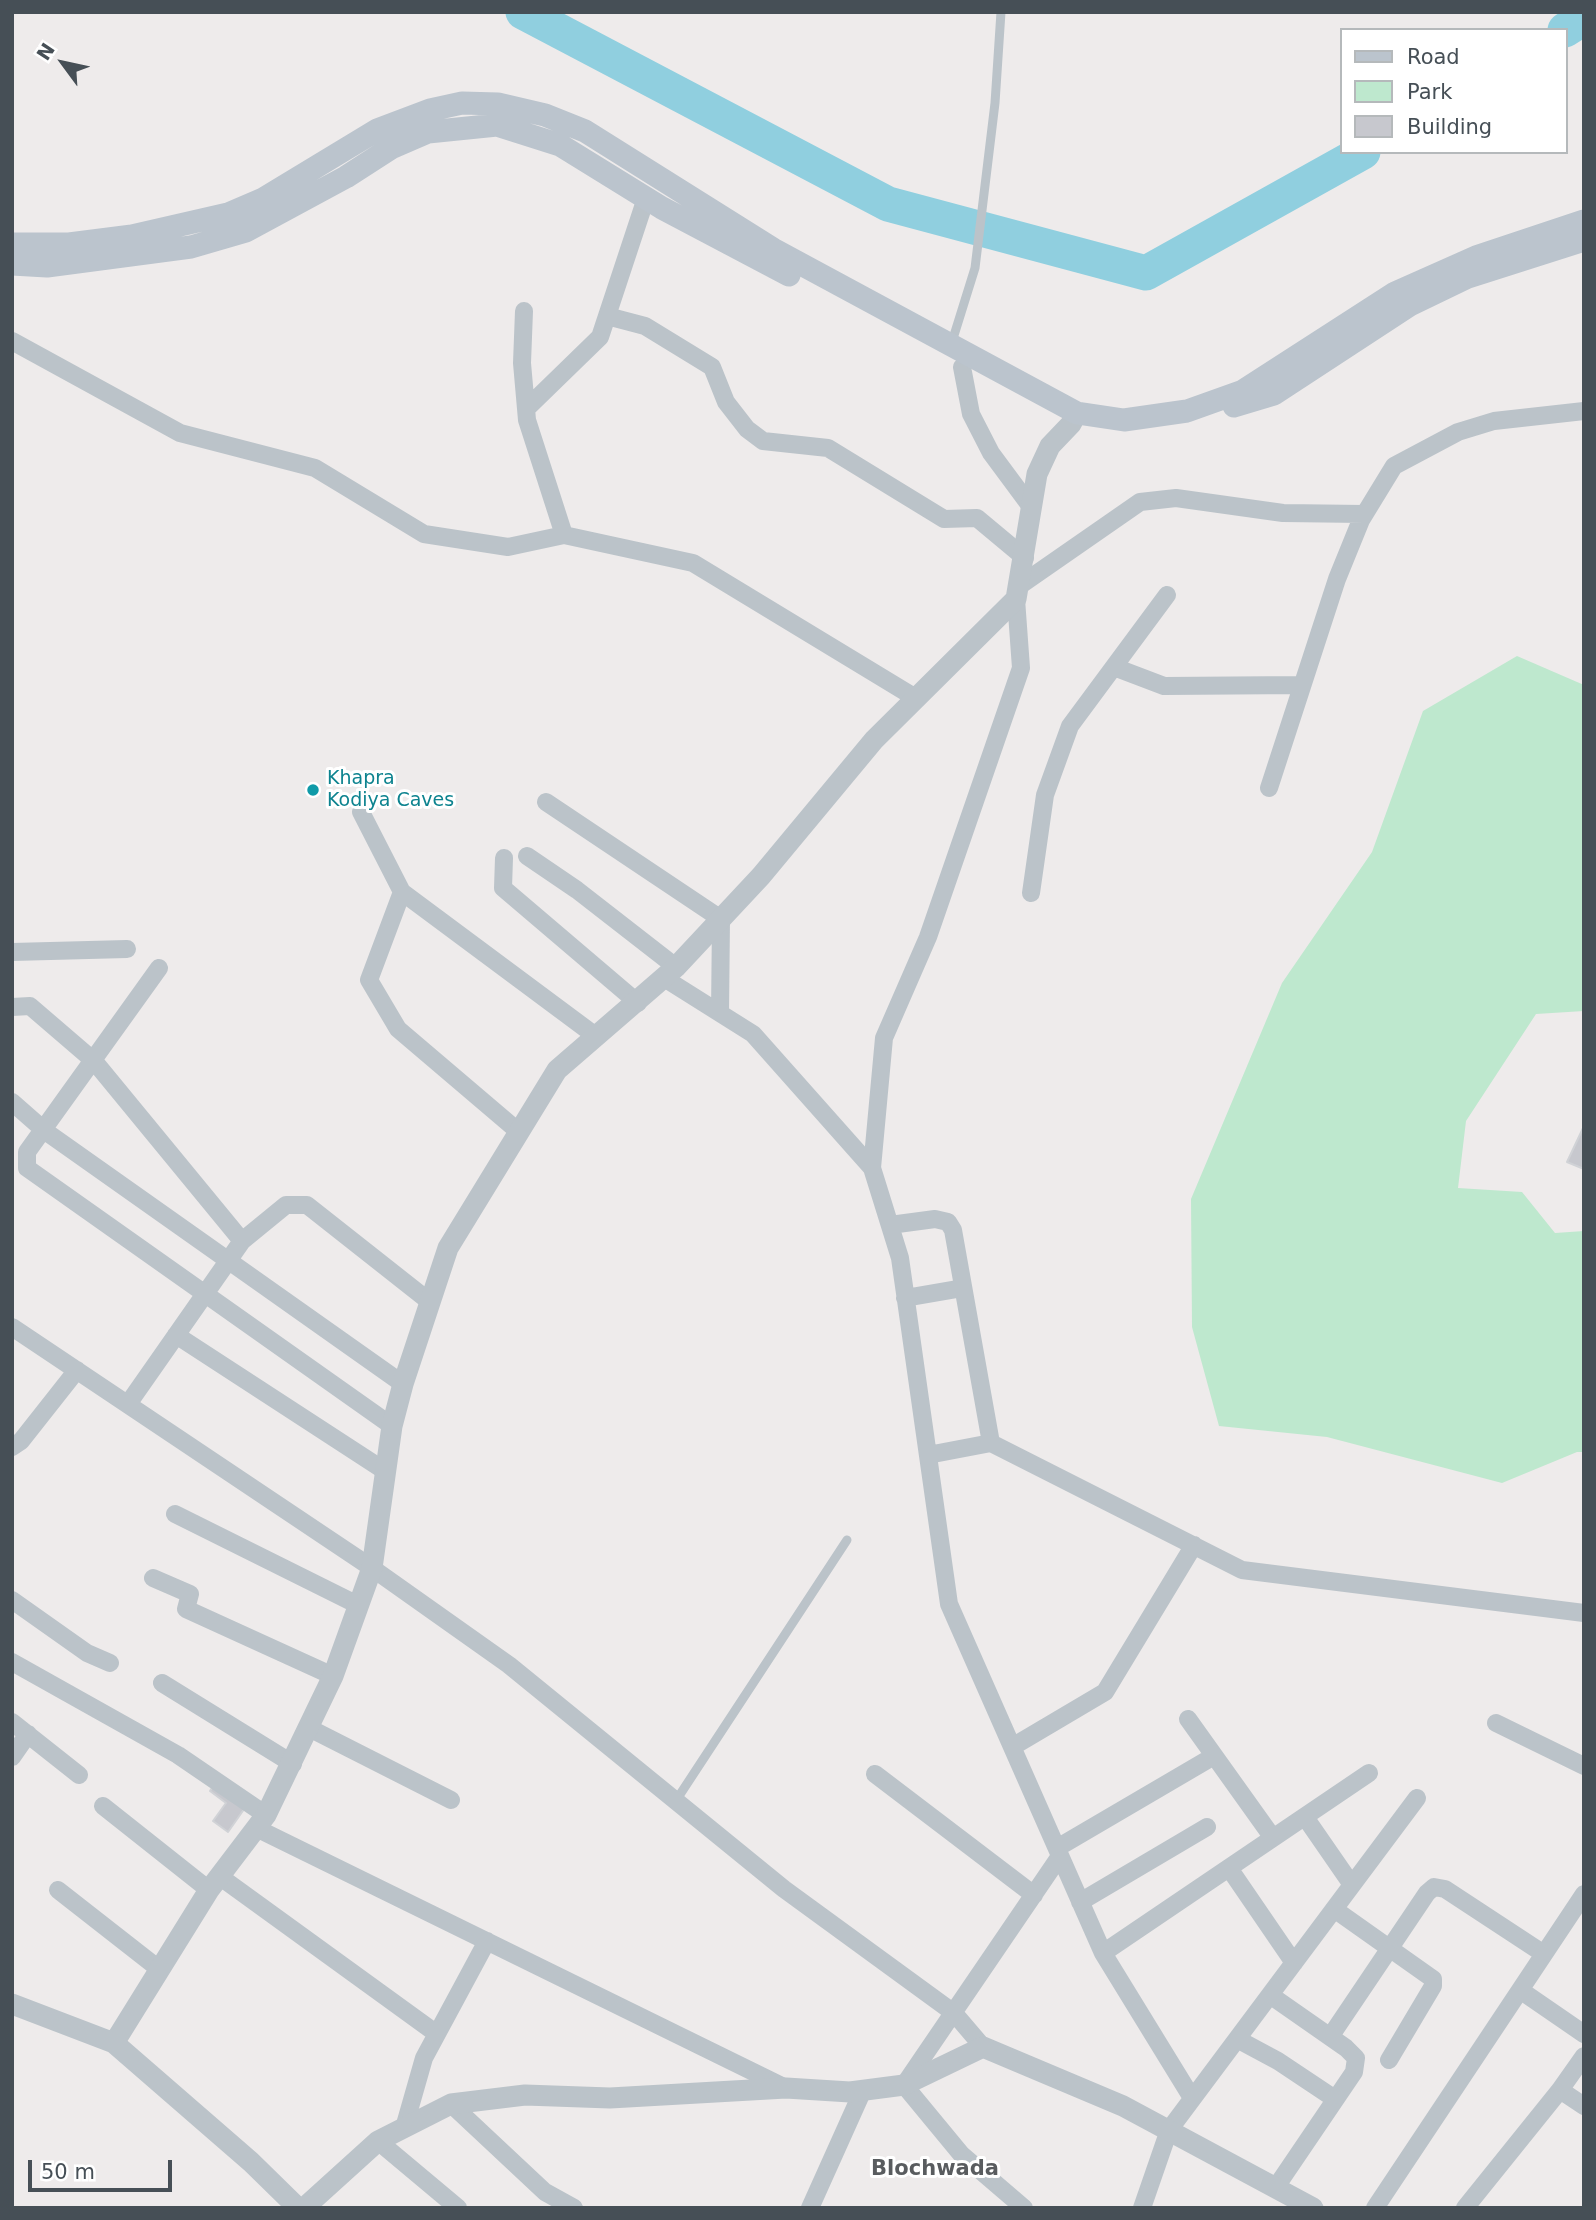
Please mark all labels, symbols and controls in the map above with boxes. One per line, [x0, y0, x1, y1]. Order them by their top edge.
north arrow [28, 28, 98, 98]
legend [1340, 28, 1568, 154]
text: N [32, 39, 59, 64]
text: Road [1407, 45, 1460, 69]
text: Park [1407, 80, 1452, 104]
text: Building [1407, 115, 1492, 139]
place label: Khapra Kodiya Caves [327, 768, 454, 812]
marker: Khapra Kodiya Caves [305, 782, 321, 798]
scale bar [32, 2146, 175, 2190]
district label: Blochwada [871, 2157, 999, 2183]
text: 50 m [41, 2160, 95, 2184]

